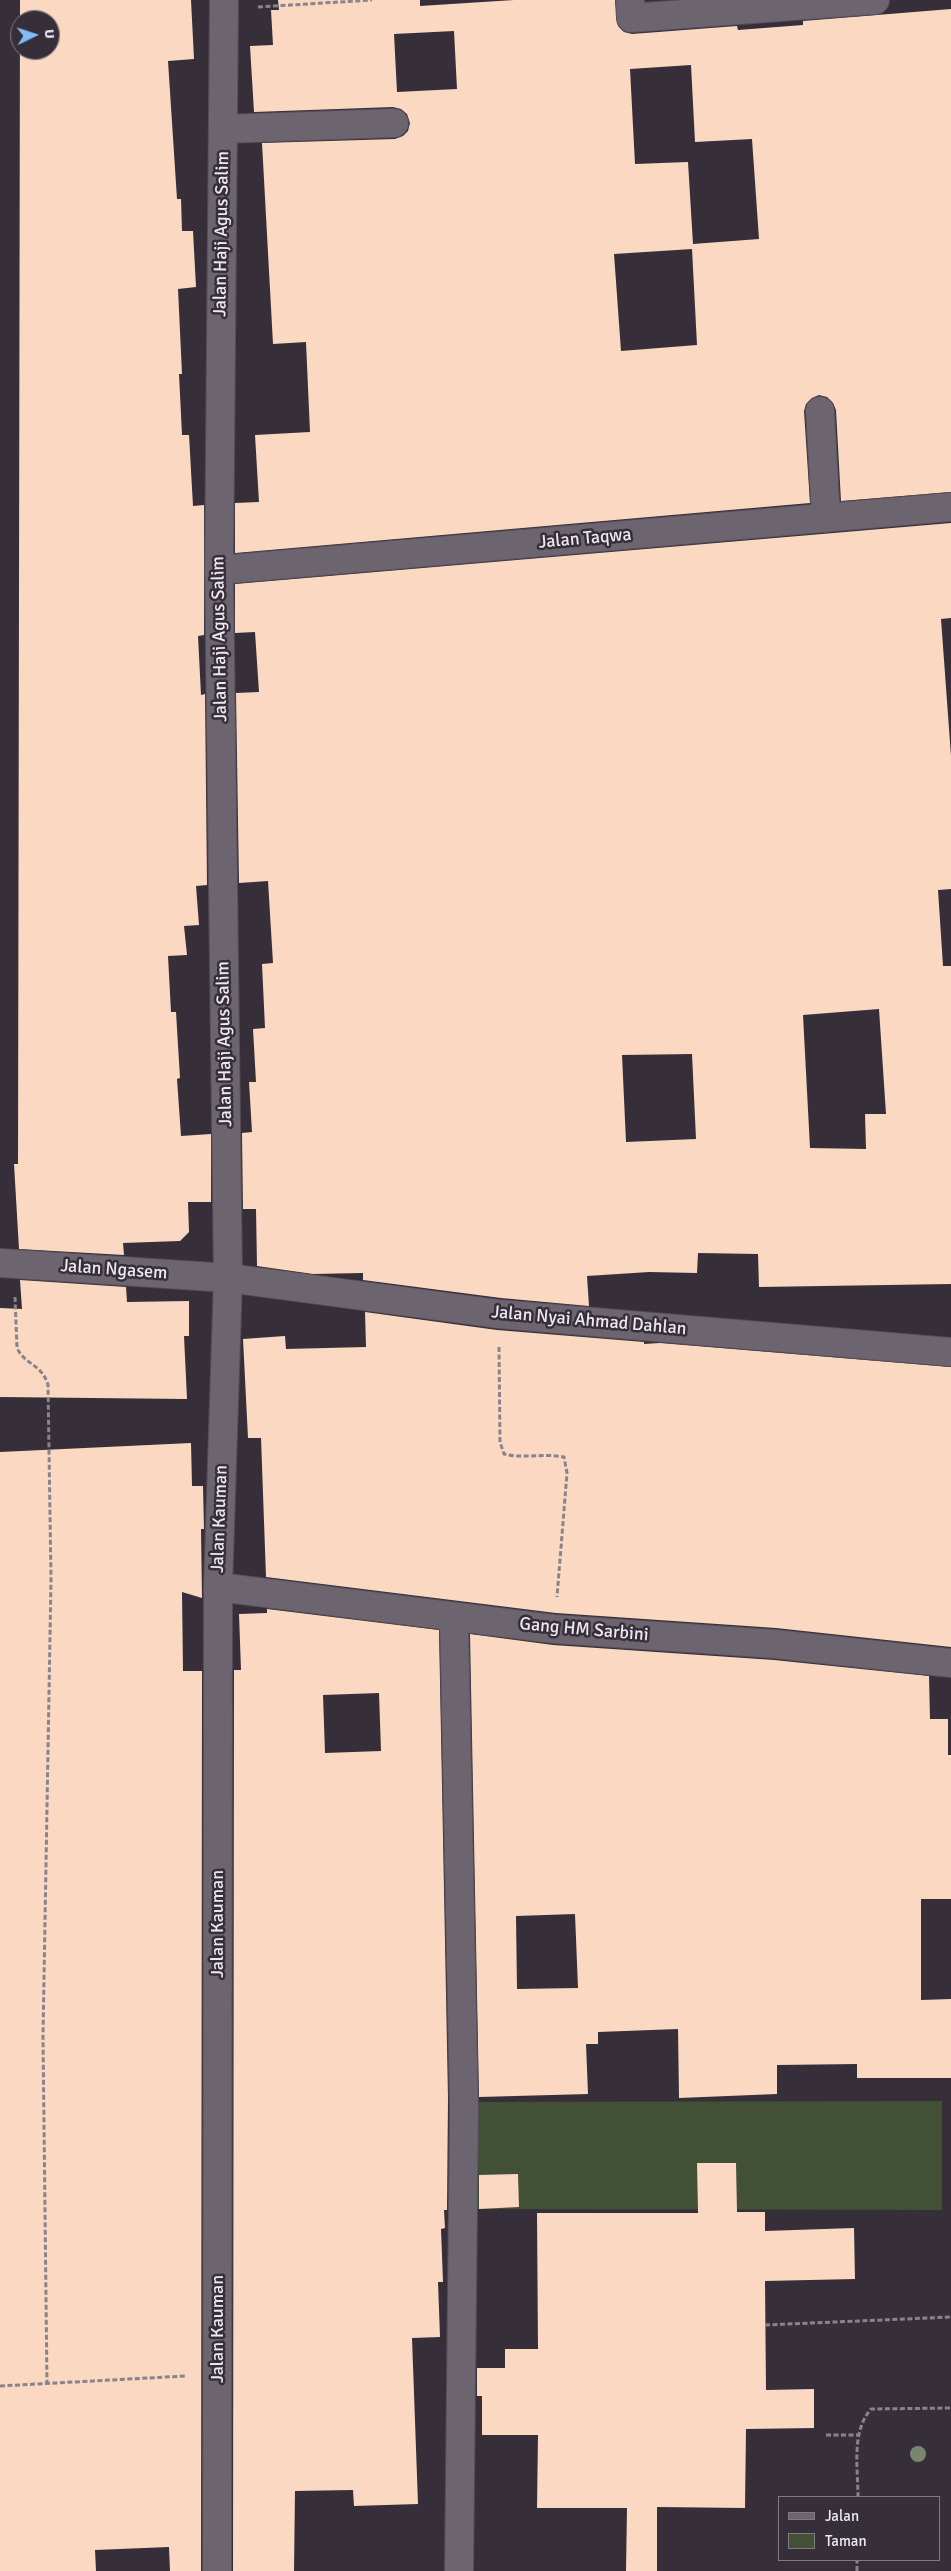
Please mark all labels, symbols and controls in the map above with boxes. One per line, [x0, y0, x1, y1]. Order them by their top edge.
north arrow [10, 10, 60, 60]
text: U [41, 29, 58, 39]
street label: Jalan Haji Agus Salim [210, 151, 234, 317]
street label: Jalan Taqwa [538, 524, 632, 554]
street label: Jalan Haji Agus Salim [208, 556, 232, 722]
street label: Jalan Haji Agus Salim [213, 961, 237, 1127]
street label: Jalan Ngasem [60, 1255, 168, 1285]
street label: Jalan Nyai Ahmad Dahlan [491, 1302, 687, 1340]
street label: Jalan Kauman [207, 1465, 233, 1573]
street label: Gang HM Sarbini [519, 1614, 649, 1646]
street label: Jalan Kauman [207, 1870, 229, 1978]
street label: Jalan Kauman [207, 2275, 229, 2383]
legend [778, 2496, 941, 2561]
text: Jalan [825, 2507, 859, 2525]
text: Taman [825, 2532, 867, 2550]

